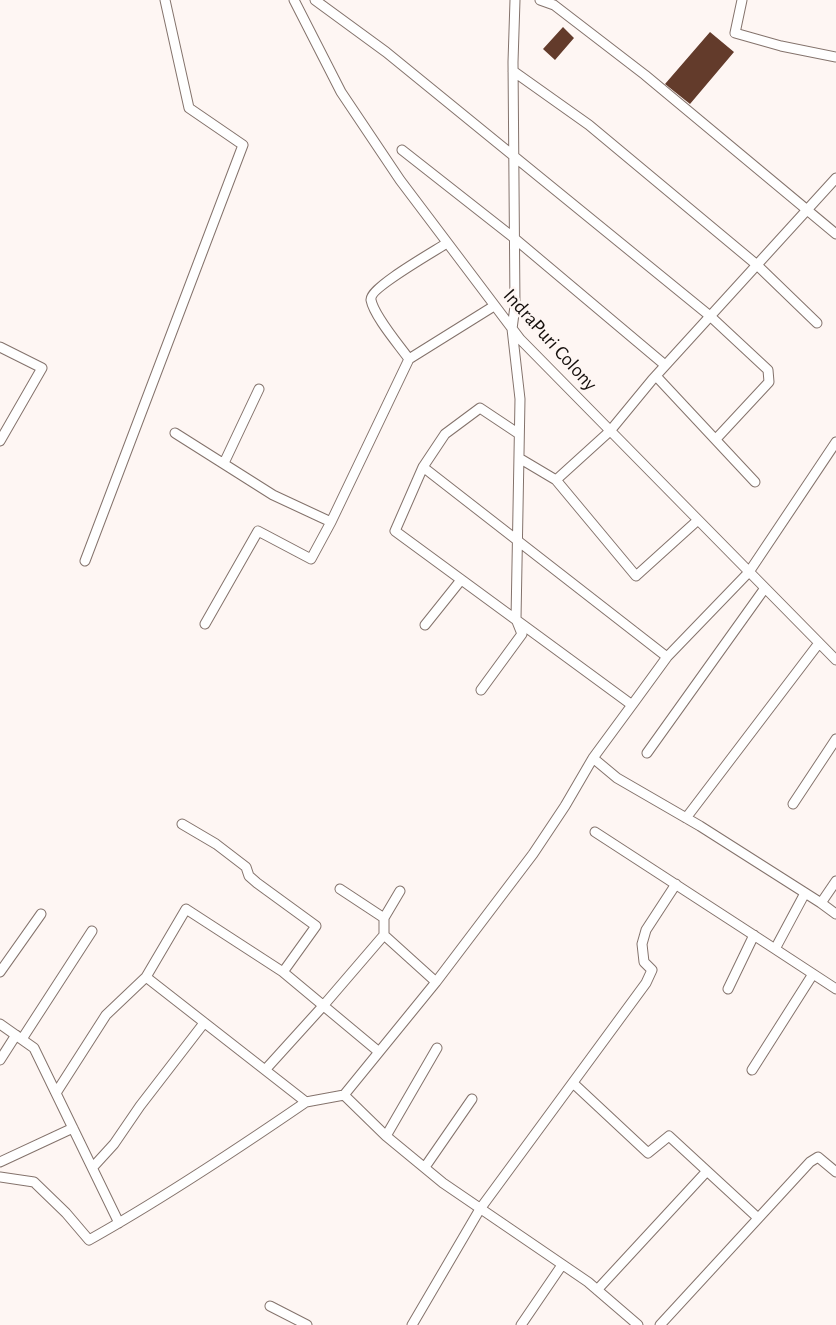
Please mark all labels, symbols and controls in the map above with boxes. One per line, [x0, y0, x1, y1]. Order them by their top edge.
street label: IndraPuri Colony [498, 284, 602, 396]

